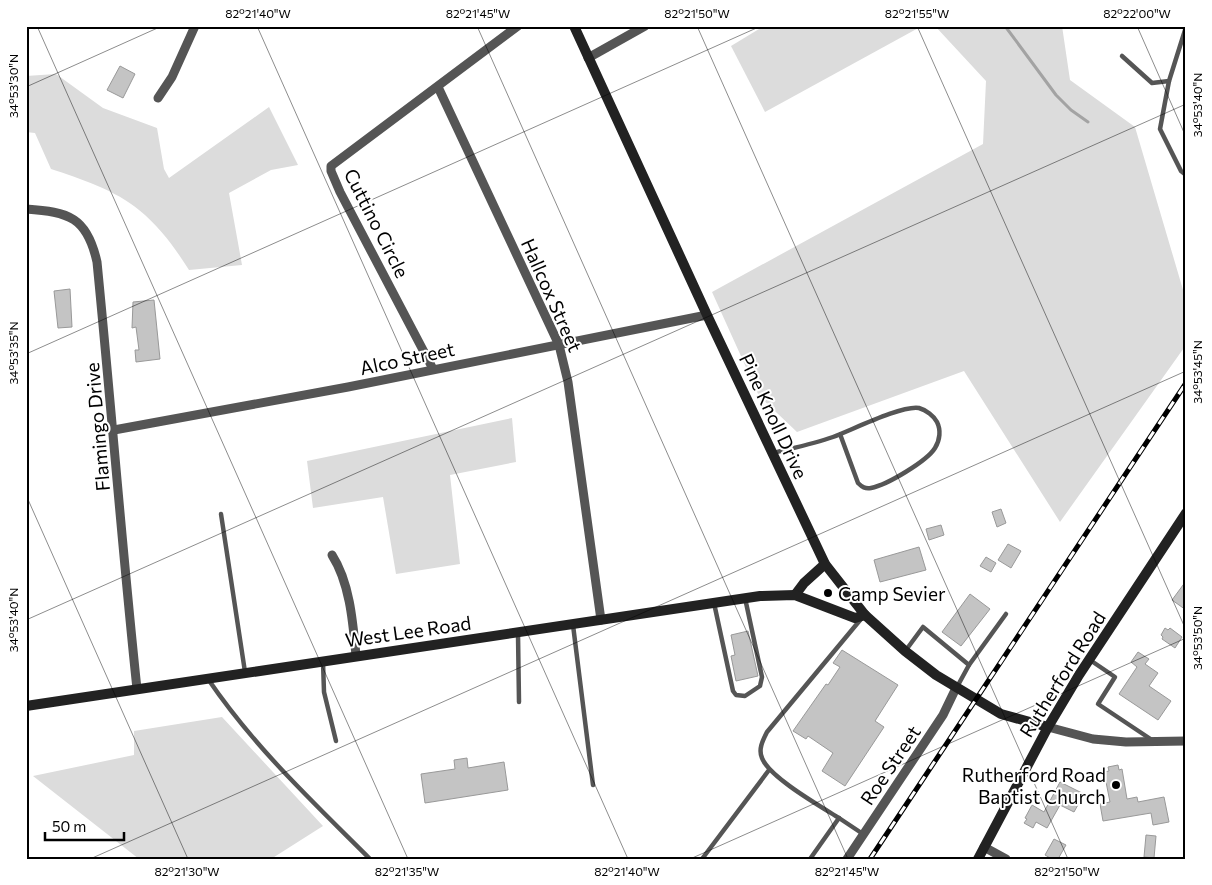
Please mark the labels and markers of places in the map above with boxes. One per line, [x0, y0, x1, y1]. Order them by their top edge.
place label: Camp Sevier [838, 582, 946, 605]
marker: Camp Sevier [822, 587, 834, 599]
place label: Rutherford Road Baptist Church [962, 763, 1106, 808]
marker: Rutherford Road Baptist Church [1110, 779, 1122, 791]

